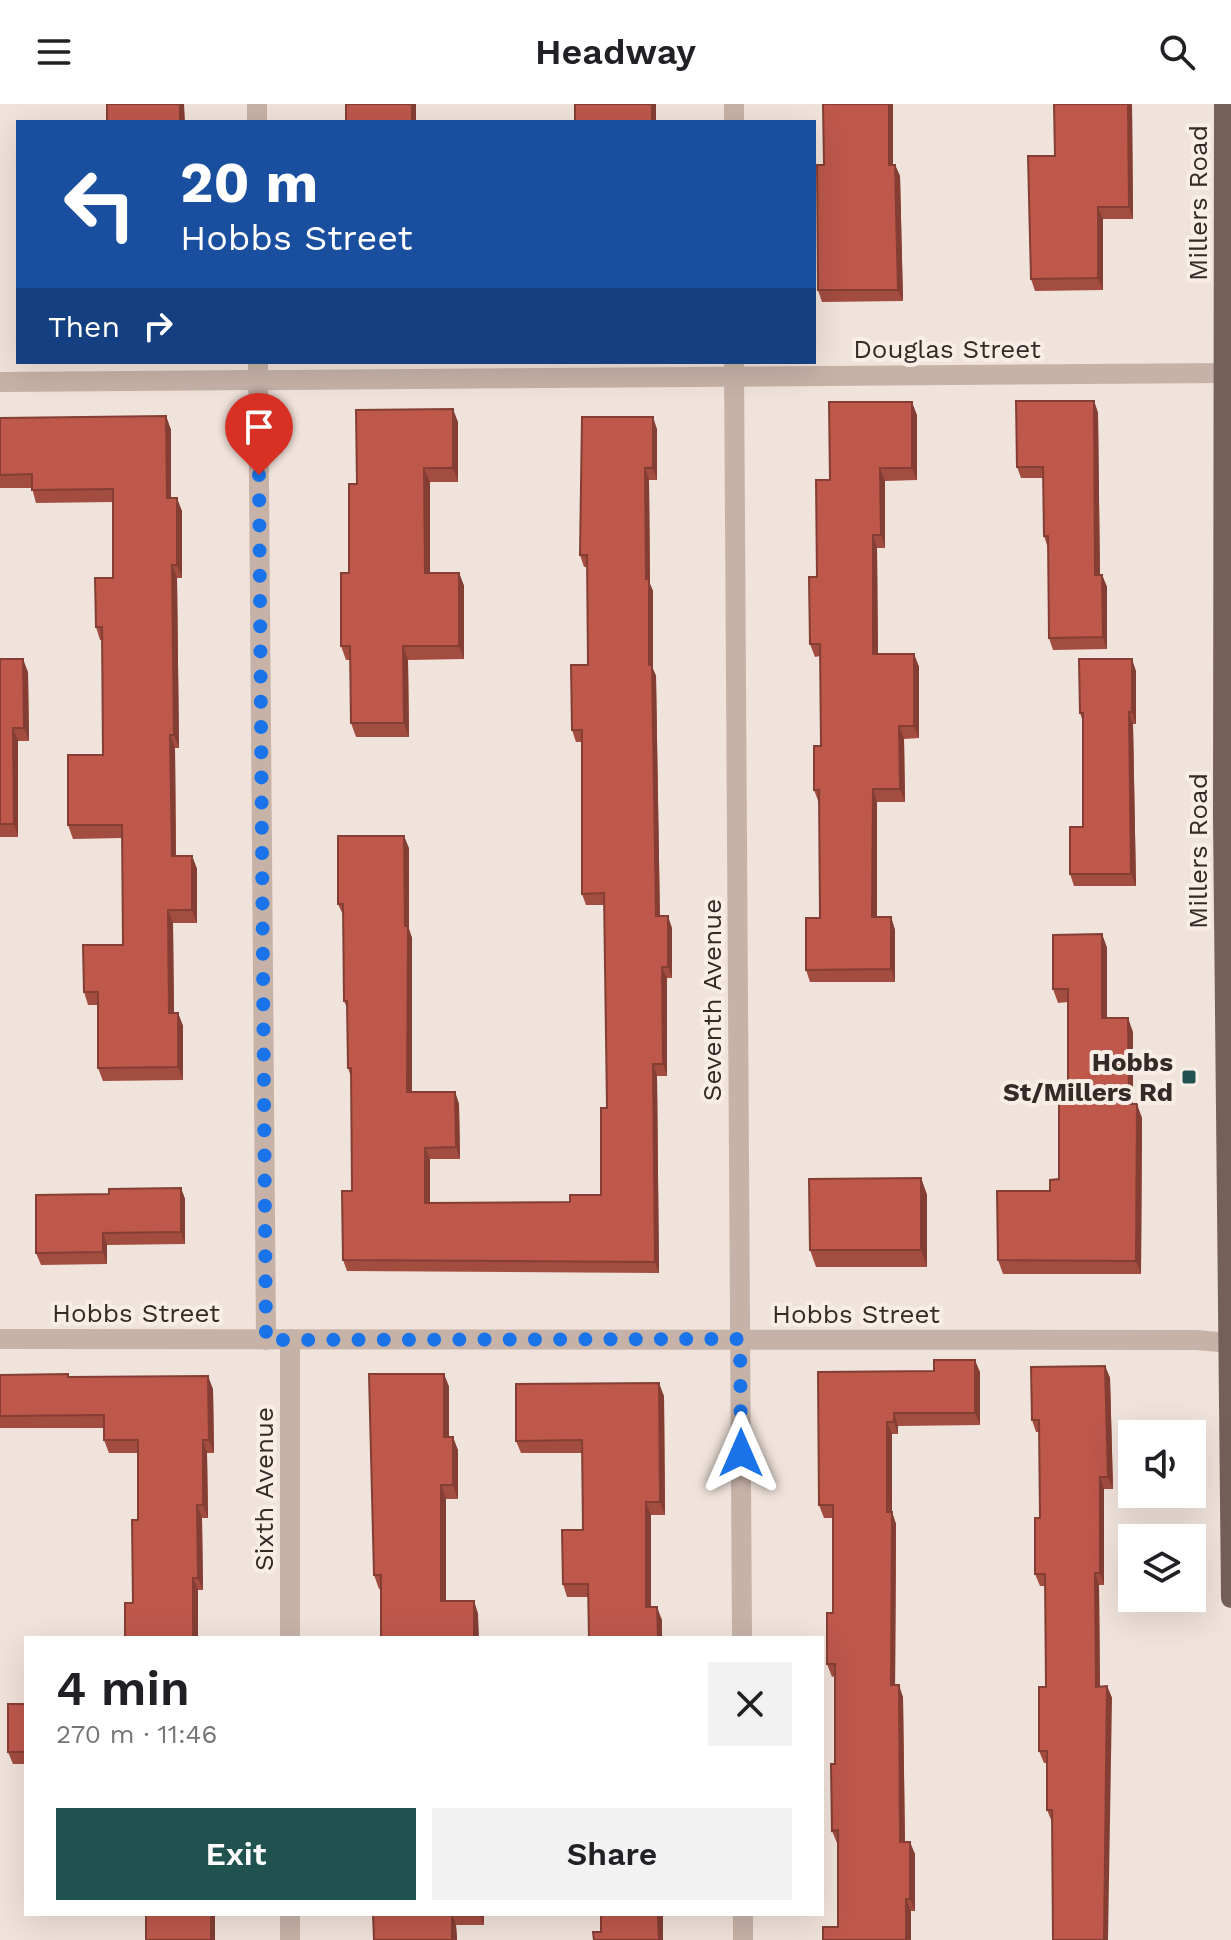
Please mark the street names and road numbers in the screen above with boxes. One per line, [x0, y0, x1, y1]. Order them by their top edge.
street label: Millers Road [1183, 125, 1213, 281]
street label: Douglas Street [853, 334, 1041, 364]
street label: Millers Road [1183, 773, 1213, 929]
street label: Seventh Avenue [697, 899, 727, 1101]
street label: Hobbs Street [52, 1298, 220, 1328]
street label: Hobbs Street [772, 1299, 940, 1329]
street label: Sixth Avenue [249, 1407, 279, 1571]

